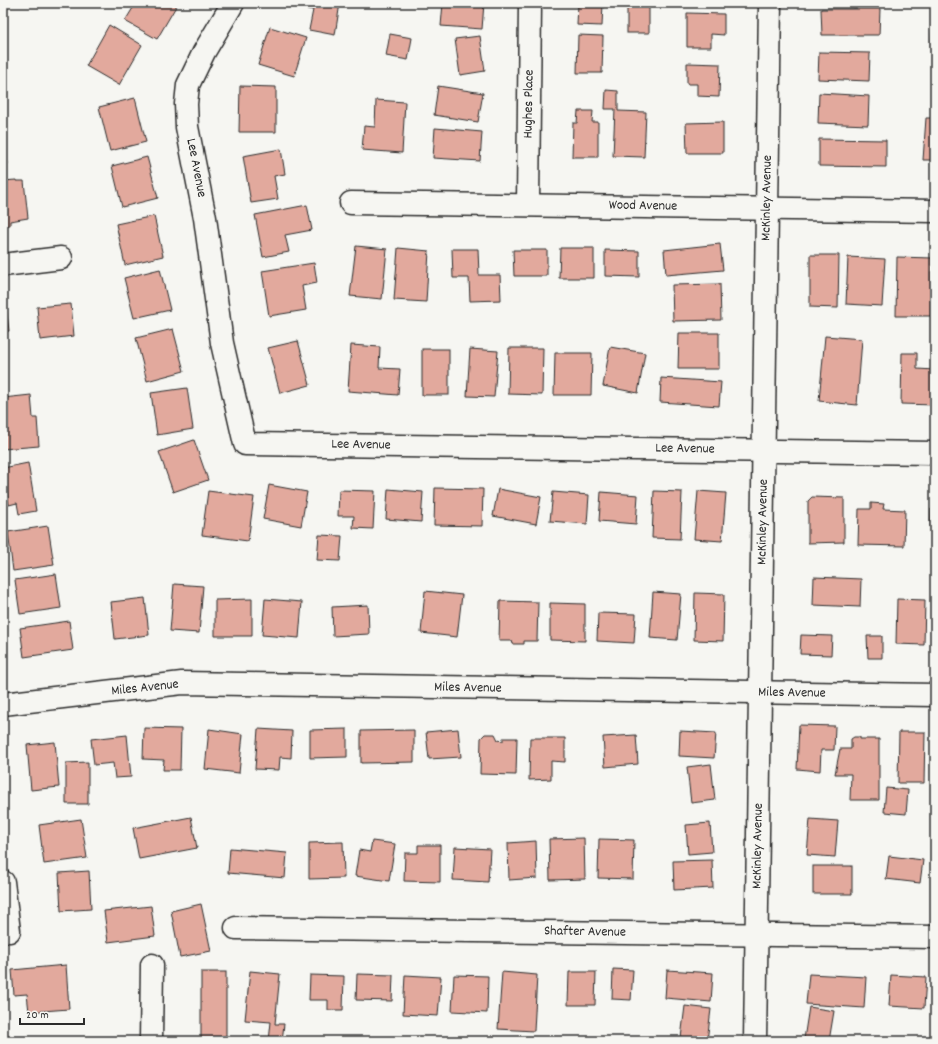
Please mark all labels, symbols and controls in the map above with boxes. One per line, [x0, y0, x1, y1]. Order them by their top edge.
street label: Hughes Place [518, 69, 540, 139]
street label: Lee Avenue [181, 137, 211, 199]
street label: McKinley Avenue [756, 155, 778, 241]
street label: Wood Avenue [609, 195, 677, 217]
street label: Lee Avenue [331, 434, 391, 456]
street label: Lee Avenue [655, 438, 715, 460]
street label: McKinley Avenue [752, 479, 774, 565]
street label: Miles Avenue [110, 675, 180, 701]
street label: Miles Avenue [434, 677, 502, 699]
street label: Miles Avenue [758, 682, 826, 704]
street label: McKinley Avenue [747, 803, 769, 889]
street label: Shafter Avenue [544, 921, 626, 943]
scale bar [20, 1000, 84, 1026]
text: 20 m [26, 1007, 49, 1024]

